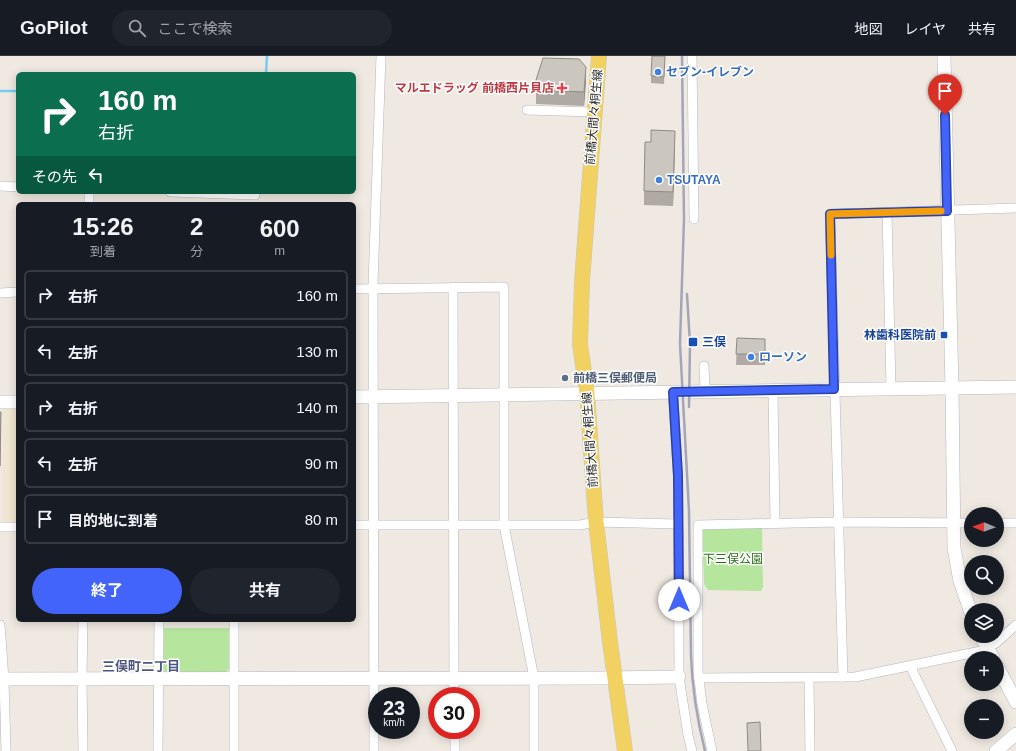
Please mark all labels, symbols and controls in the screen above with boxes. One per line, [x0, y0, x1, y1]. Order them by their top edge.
search box [112, 10, 392, 46]
text: GoPilot [20, 17, 88, 38]
icon: search [126, 17, 148, 39]
text: ここで検索 [158, 20, 233, 37]
text: 地図 [854, 21, 882, 37]
text: レイヤ [904, 21, 946, 37]
text: 共有 [968, 21, 996, 37]
place label: セブン-イレブン [666, 65, 754, 79]
marker: セブン-イレブン [653, 67, 663, 77]
street label: 前橋大間々桐生線 [583, 69, 605, 165]
pin [928, 74, 962, 115]
icon: arrive [934, 80, 956, 102]
place label: マルエドラッグ 前橋西片貝店 [395, 81, 554, 95]
marker: マルエドラッグ 前橋西片貝店 [557, 83, 567, 93]
text: 160 m [98, 85, 177, 116]
icon: right [32, 88, 84, 140]
text: 右折 [98, 123, 134, 143]
icon: left [85, 164, 107, 186]
text: その先 [32, 168, 77, 185]
place label: TSUTAYA [667, 173, 721, 187]
marker: TSUTAYA [654, 175, 664, 185]
text: 15:26 [72, 213, 134, 240]
text: 2 [190, 213, 203, 240]
text: 600 [260, 215, 300, 242]
text: m [274, 243, 285, 258]
text: 到着 [90, 244, 116, 259]
text: 分 [190, 244, 203, 259]
icon: right [34, 284, 56, 306]
text: 160 m [296, 287, 338, 304]
text: 右折 [68, 288, 98, 305]
place label: 林歯科医院前 [864, 328, 936, 342]
marker: 林歯科医院前 [939, 330, 949, 340]
place label: 三俣 [702, 335, 726, 349]
marker: 三俣 [687, 336, 699, 348]
icon: left [34, 340, 56, 362]
text: 130 m [296, 343, 338, 360]
text: 左折 [68, 344, 98, 361]
place label: ローソン [759, 350, 807, 364]
marker: ローソン [746, 352, 756, 362]
place label: 前橋三俣郵便局 [573, 371, 657, 385]
marker: 前橋三俣郵便局 [560, 373, 570, 383]
street label: 前橋大間々桐生線 [580, 392, 600, 488]
icon: right [34, 396, 56, 418]
text: 140 m [296, 399, 338, 416]
text: 右折 [68, 400, 98, 417]
icon: left [34, 452, 56, 474]
text: 90 m [305, 455, 338, 472]
text: 左折 [68, 456, 98, 473]
north arrow [964, 507, 1004, 547]
map controls [964, 507, 1004, 739]
icon: arrive [34, 508, 56, 530]
text: 80 m [305, 511, 338, 528]
text: 目的地に到着 [68, 512, 158, 529]
park label: 下三俣公園 [703, 552, 763, 566]
button: search [964, 555, 1004, 595]
button: 終了 [32, 568, 182, 614]
button: 共有 [190, 568, 340, 614]
position arrow [658, 579, 700, 621]
button: layers [964, 603, 1004, 643]
button: + [964, 651, 1004, 691]
district label: 三俣町二丁目 [102, 659, 180, 674]
speed limit sign: 30 [428, 687, 480, 739]
text: 23 [383, 697, 405, 719]
button: − [964, 699, 1004, 739]
text: km/h [383, 717, 405, 728]

